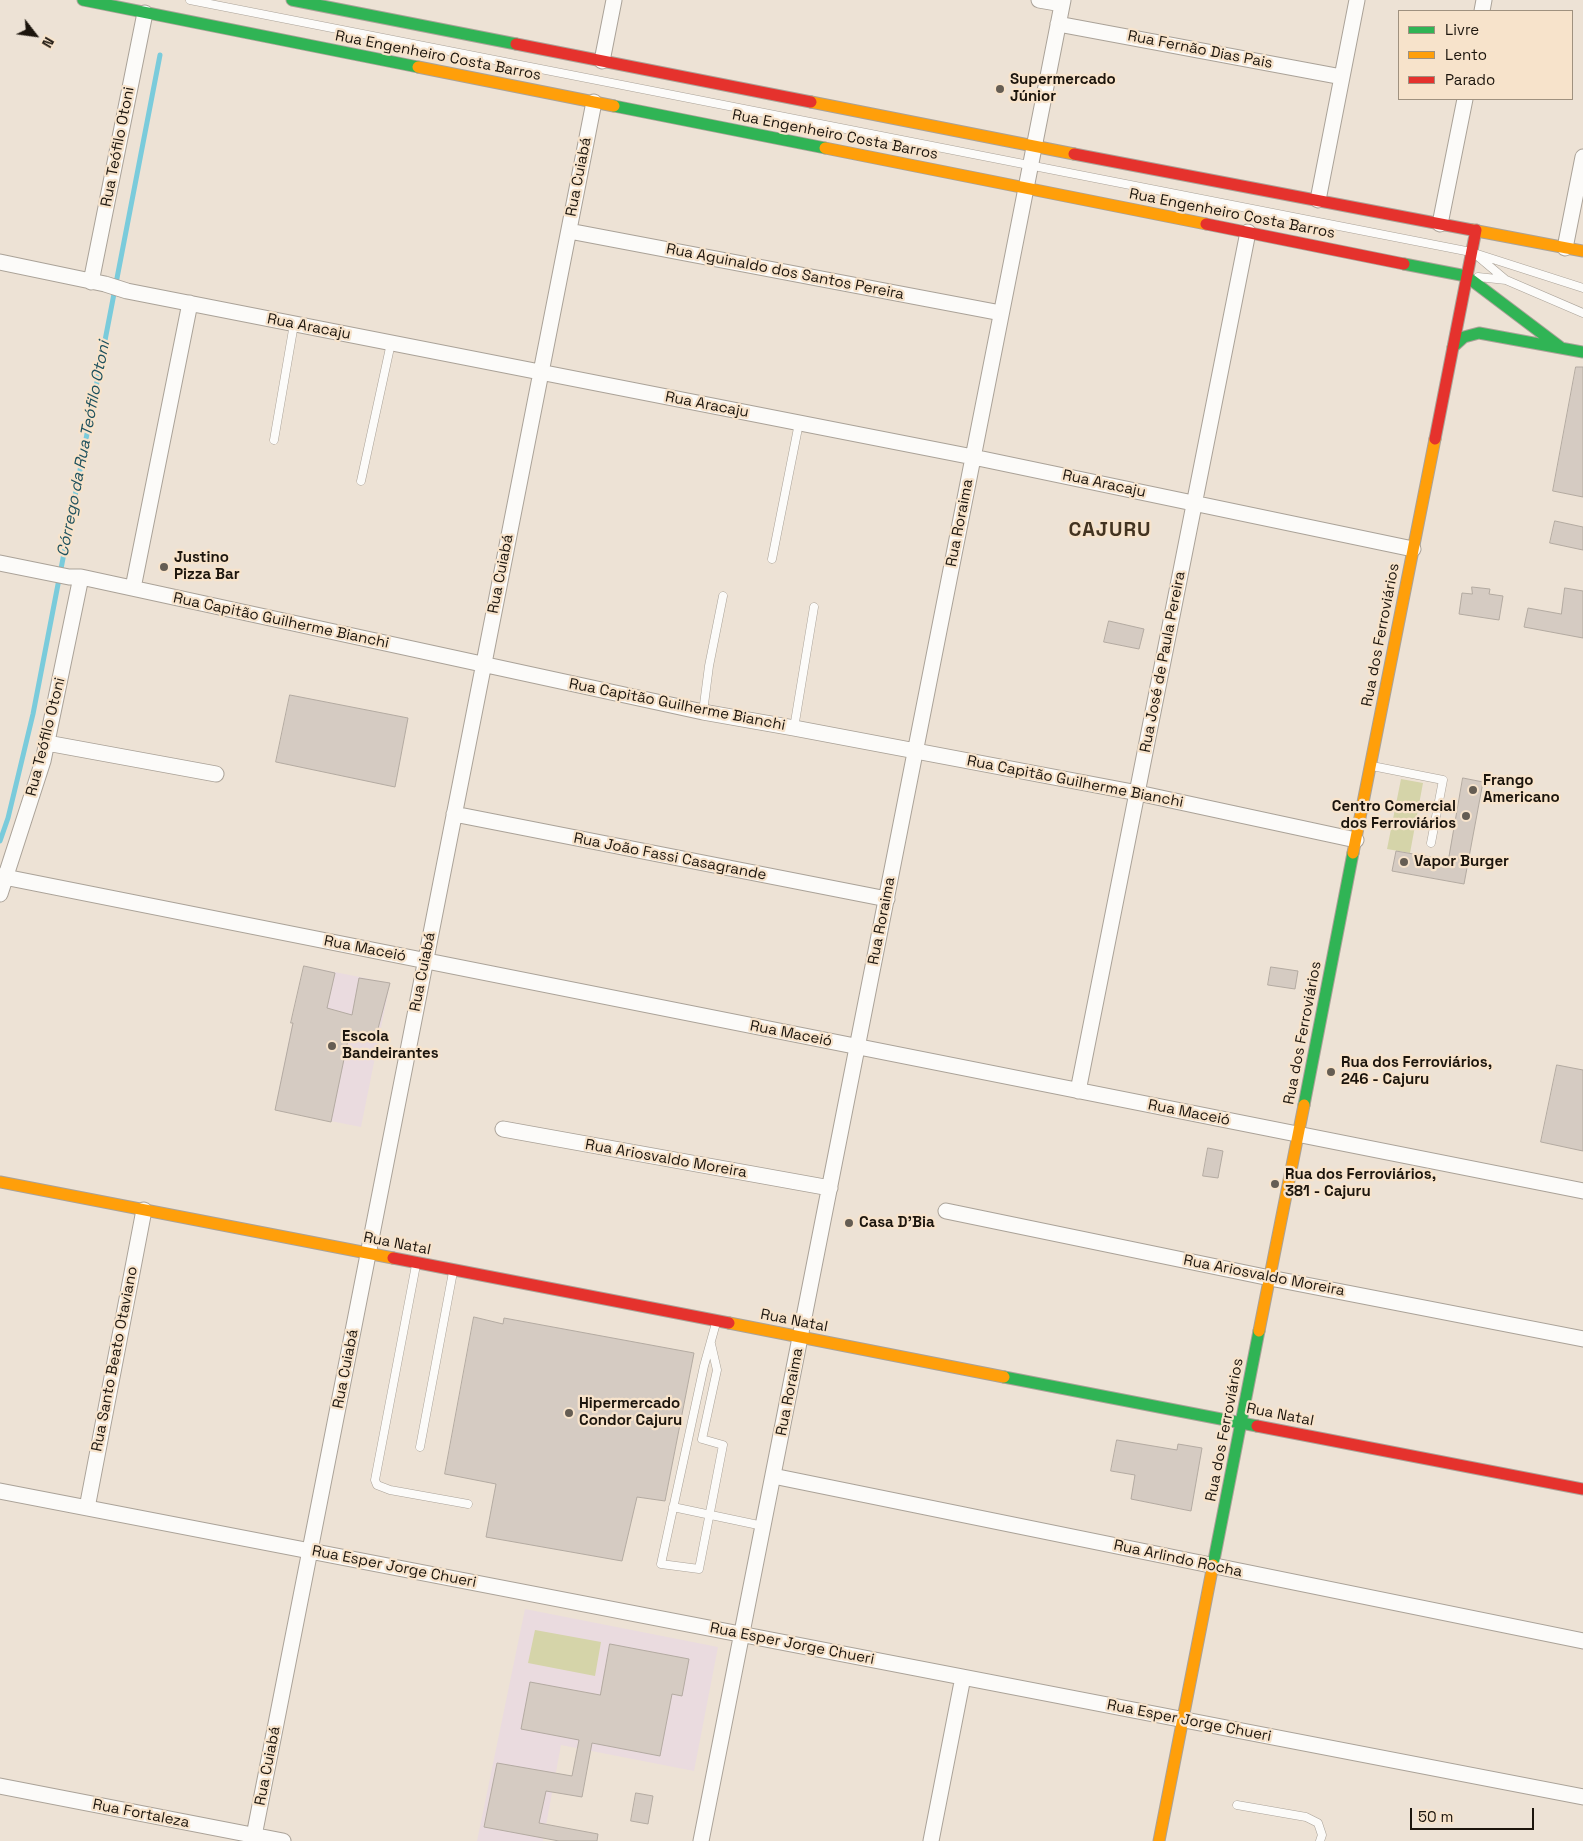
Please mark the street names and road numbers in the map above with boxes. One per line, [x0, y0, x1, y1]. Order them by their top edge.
street label: Rua Engenheiro Costa Barros [333, 27, 543, 85]
street label: Rua Fernão Dias Pais [1126, 27, 1274, 73]
street label: Rua Teófilo Otoni [98, 85, 138, 209]
street label: Rua Engenheiro Costa Barros [730, 106, 940, 164]
street label: Rua Cuiabá [562, 136, 596, 218]
street label: Rua Engenheiro Costa Barros [1127, 185, 1337, 243]
street label: Rua Aguinaldo dos Santos Pereira [664, 240, 906, 304]
street label: Rua Aracaju [266, 310, 352, 344]
street label: Rua Aracaju [664, 388, 750, 422]
street label: Rua Aracaju [1061, 466, 1147, 502]
street label: Rua Roraima [943, 478, 977, 568]
street label: Rua Cuiabá [484, 533, 518, 615]
street label: Rua dos Ferroviários [1358, 562, 1404, 708]
street label: Rua José de Paula Pereira [1137, 570, 1189, 754]
street label: Rua Capitão Guilherme Bianchi [171, 589, 391, 653]
street label: Rua Capitão Guilherme Bianchi [567, 675, 787, 735]
street label: Rua Teófilo Otoni [23, 676, 69, 798]
street label: Rua Capitão Guilherme Bianchi [965, 752, 1185, 812]
street label: Rua João Fassi Casagrande [572, 829, 768, 885]
street label: Rua Roraima [865, 876, 899, 966]
street label: Rua Cuiabá [406, 931, 440, 1013]
street label: Rua Maceió [322, 932, 408, 966]
street label: Rua dos Ferroviários [1280, 960, 1326, 1106]
street label: Rua Maceió [748, 1017, 834, 1051]
street label: Rua Maceió [1146, 1096, 1232, 1130]
street label: Rua Ariosvaldo Moreira [584, 1136, 748, 1182]
street label: Rua Natal [362, 1229, 432, 1259]
street label: Rua Ariosvaldo Moreira [1182, 1252, 1346, 1300]
street label: Rua Santo Beato Otaviano [88, 1265, 142, 1453]
street label: Rua Natal [759, 1306, 829, 1336]
street label: Rua Cuiabá [329, 1328, 363, 1410]
street label: Rua Roraima [773, 1347, 807, 1437]
street label: Rua dos Ferroviários [1202, 1357, 1248, 1503]
street label: Rua Natal [1245, 1400, 1315, 1430]
street label: Rua Arlindo Rocha [1112, 1537, 1244, 1581]
street label: Rua Esper Jorge Chueri [310, 1542, 478, 1592]
street label: Rua Esper Jorge Chueri [708, 1619, 876, 1669]
street label: Rua Esper Jorge Chueri [1105, 1696, 1273, 1746]
street label: Rua Cuiabá [251, 1725, 285, 1807]
street label: Rua Fortaleza [91, 1796, 191, 1832]

